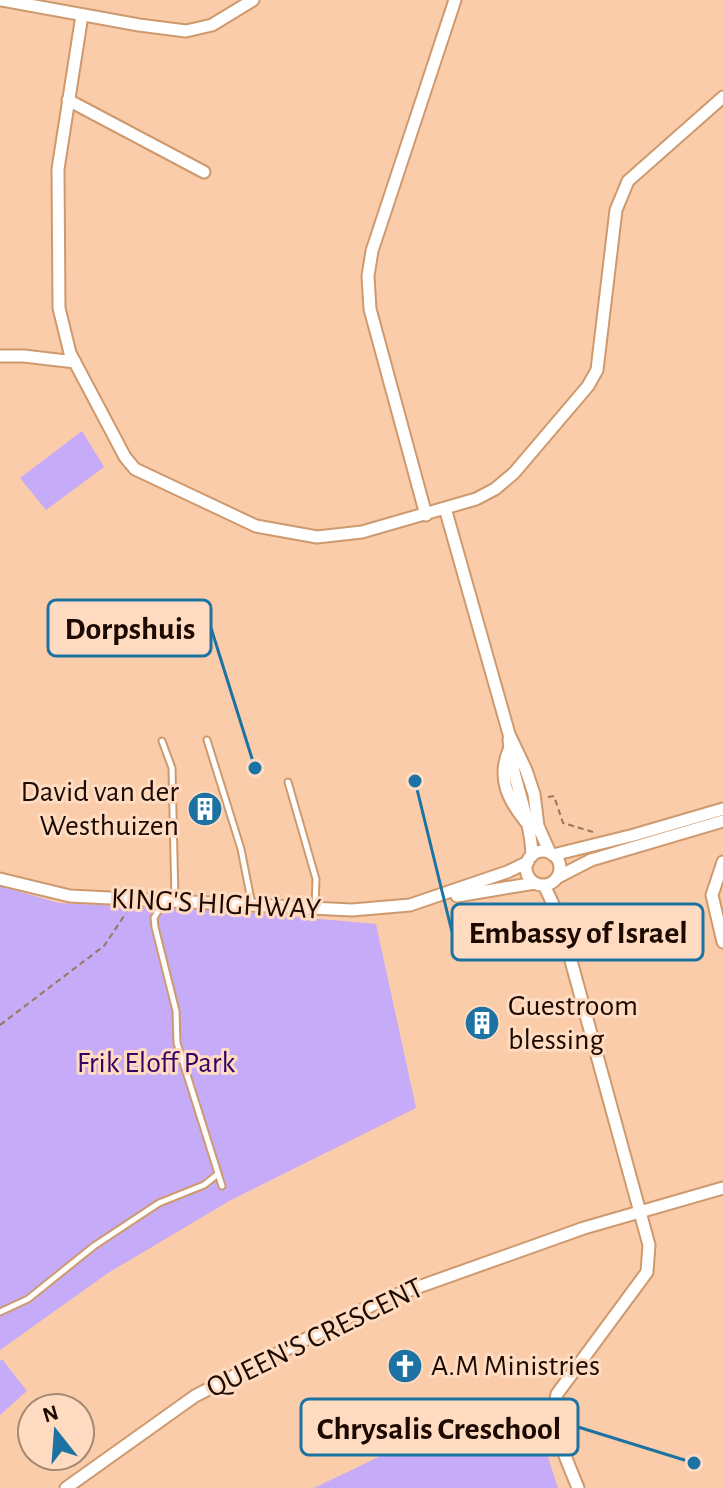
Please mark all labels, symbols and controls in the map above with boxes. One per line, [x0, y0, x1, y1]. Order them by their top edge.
callout: Dorpshuis [48, 600, 211, 656]
text: Dorpshuis [65, 613, 195, 645]
place label: David van der Westhuizen [20, 777, 179, 841]
building icon: David van der Westhuizen [186, 790, 224, 828]
street label: KING'S HIGHWAY [110, 884, 322, 924]
callout: Embassy of Israel [452, 904, 703, 960]
text: Embassy of Israel [468, 917, 688, 949]
place label: Guestroom blessing [508, 991, 638, 1055]
building icon: Guestroom blessing [463, 1004, 501, 1042]
park label: Frik Eloff Park [77, 1048, 235, 1078]
street label: QUEEN'S CRESCENT [202, 1272, 428, 1403]
church icon: A.M Ministries [386, 1347, 424, 1385]
place label: A.M Ministries [431, 1351, 600, 1381]
north arrow [16, 1392, 96, 1472]
callout: Chrysalis Creschool [301, 1399, 578, 1455]
text: N [40, 1401, 61, 1427]
text: Chrysalis Creschool [317, 1413, 561, 1445]

